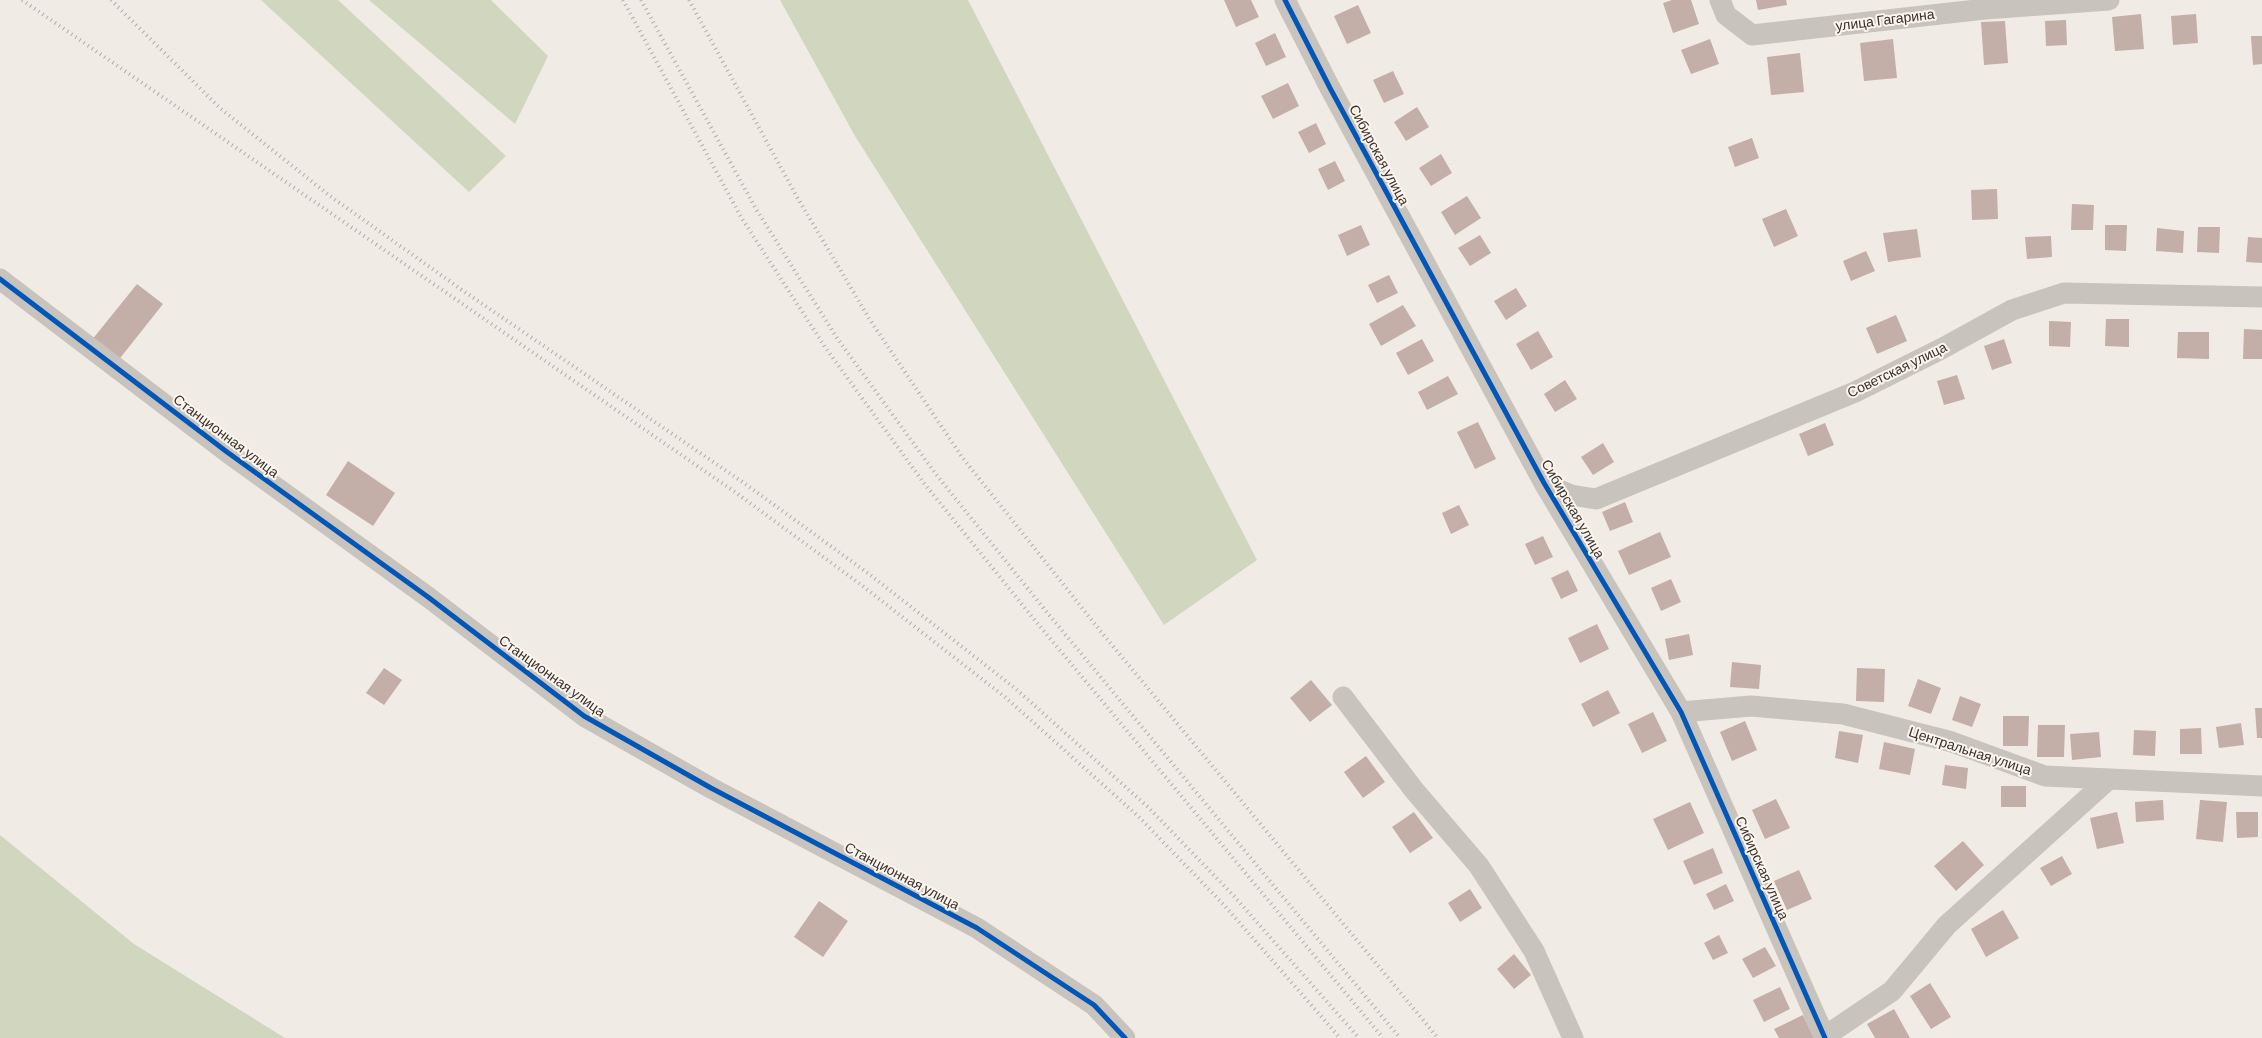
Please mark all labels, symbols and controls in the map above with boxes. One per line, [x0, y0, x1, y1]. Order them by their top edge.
street label: улица Гагарина [1835, 6, 1935, 34]
street label: Сибирская улица [1345, 102, 1413, 208]
street label: Советская улица [1844, 339, 1950, 401]
street label: Станционная улица [170, 391, 282, 481]
street label: Сибирская улица [1538, 456, 1608, 562]
street label: Станционная улица [495, 632, 609, 720]
street label: Центральная улица [1907, 723, 2033, 779]
street label: Сибирская улица [1732, 814, 1792, 922]
street label: Станционная улица [842, 839, 962, 913]

